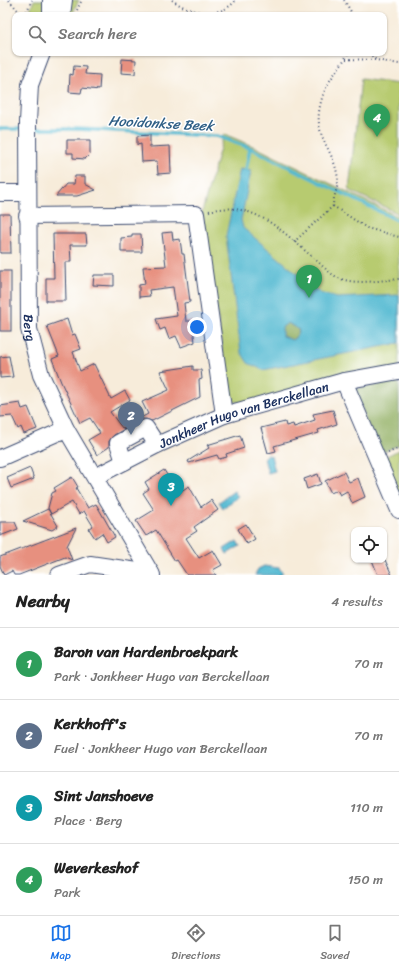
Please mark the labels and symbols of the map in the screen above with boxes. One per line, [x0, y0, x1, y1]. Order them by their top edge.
pin: 4 [364, 104, 390, 137]
water label: Hooidonkse Beek [108, 108, 216, 139]
pin: 1 [296, 265, 322, 298]
street label: Berg [17, 314, 43, 344]
your location [187, 317, 207, 337]
street label: Jonkheer Hugo van Berckellaan [154, 375, 331, 455]
pin: 2 [118, 402, 144, 435]
pin: 3 [158, 473, 184, 506]

